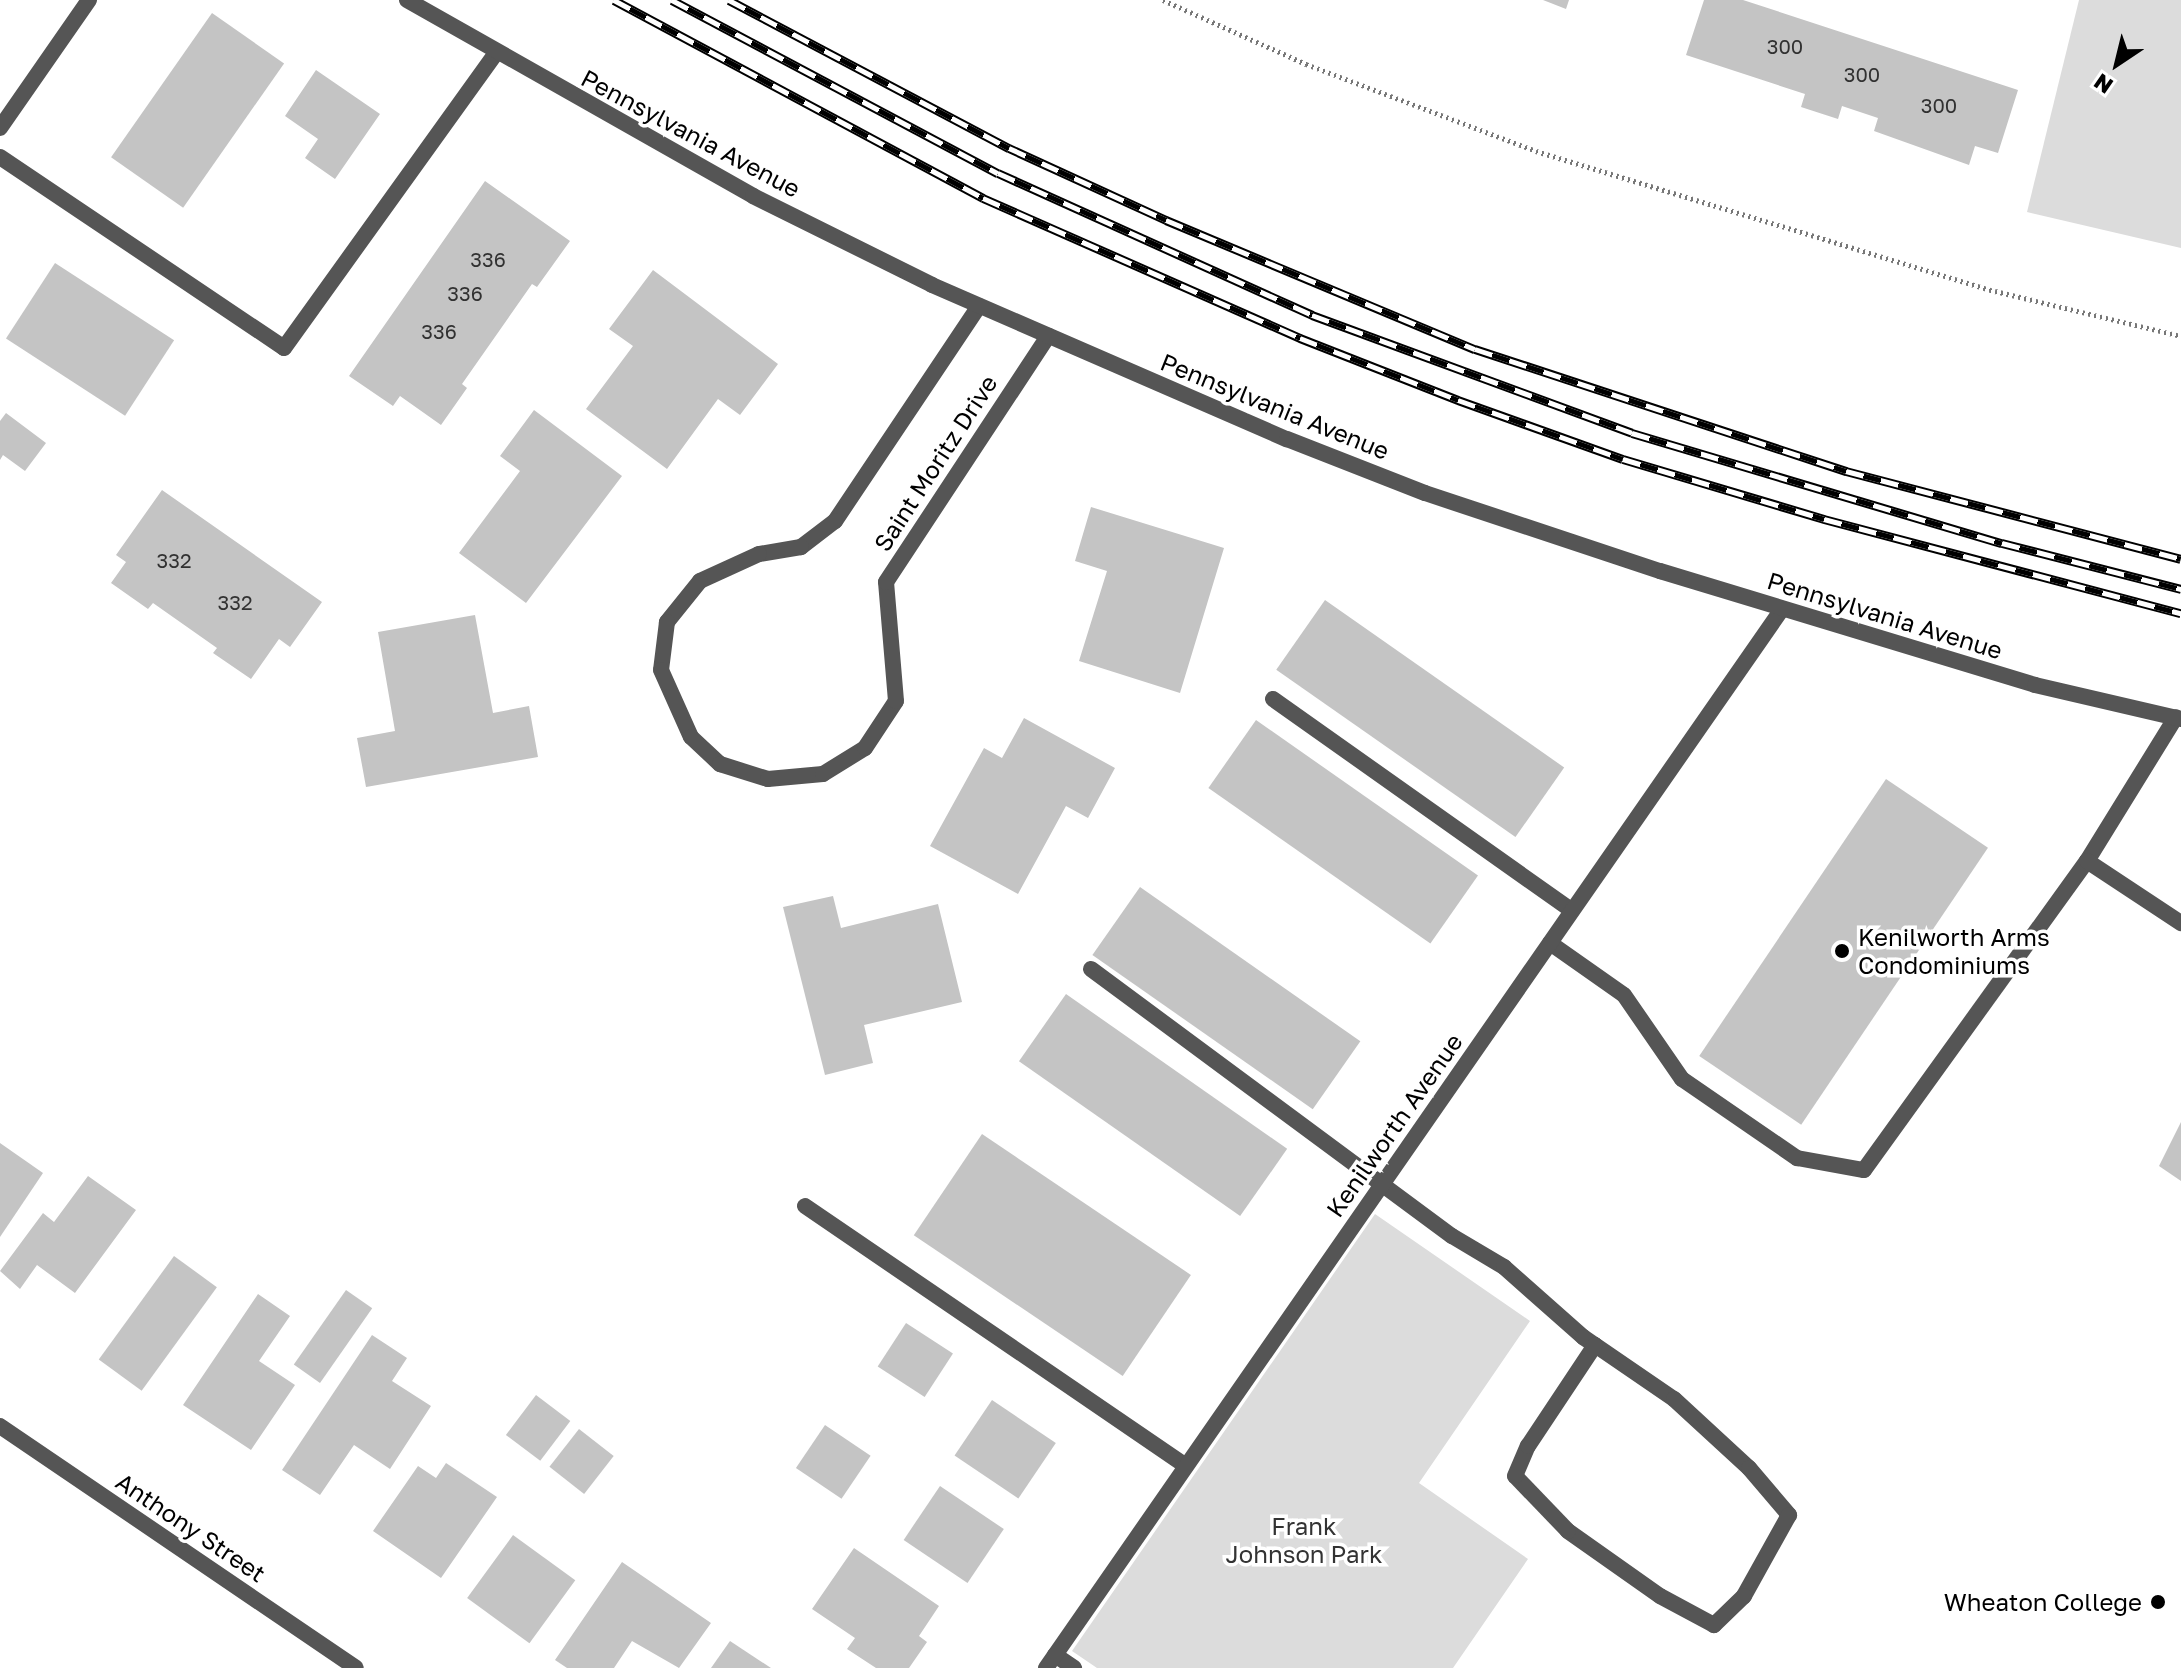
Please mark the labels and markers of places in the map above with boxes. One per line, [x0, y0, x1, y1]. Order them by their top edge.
place label: Kenilworth Arms Condominiums [1858, 923, 2050, 979]
marker: Kenilworth Arms Condominiums [1833, 942, 1851, 960]
place label: Wheaton College [1944, 1588, 2142, 1616]
marker: Wheaton College [2149, 1593, 2167, 1611]

